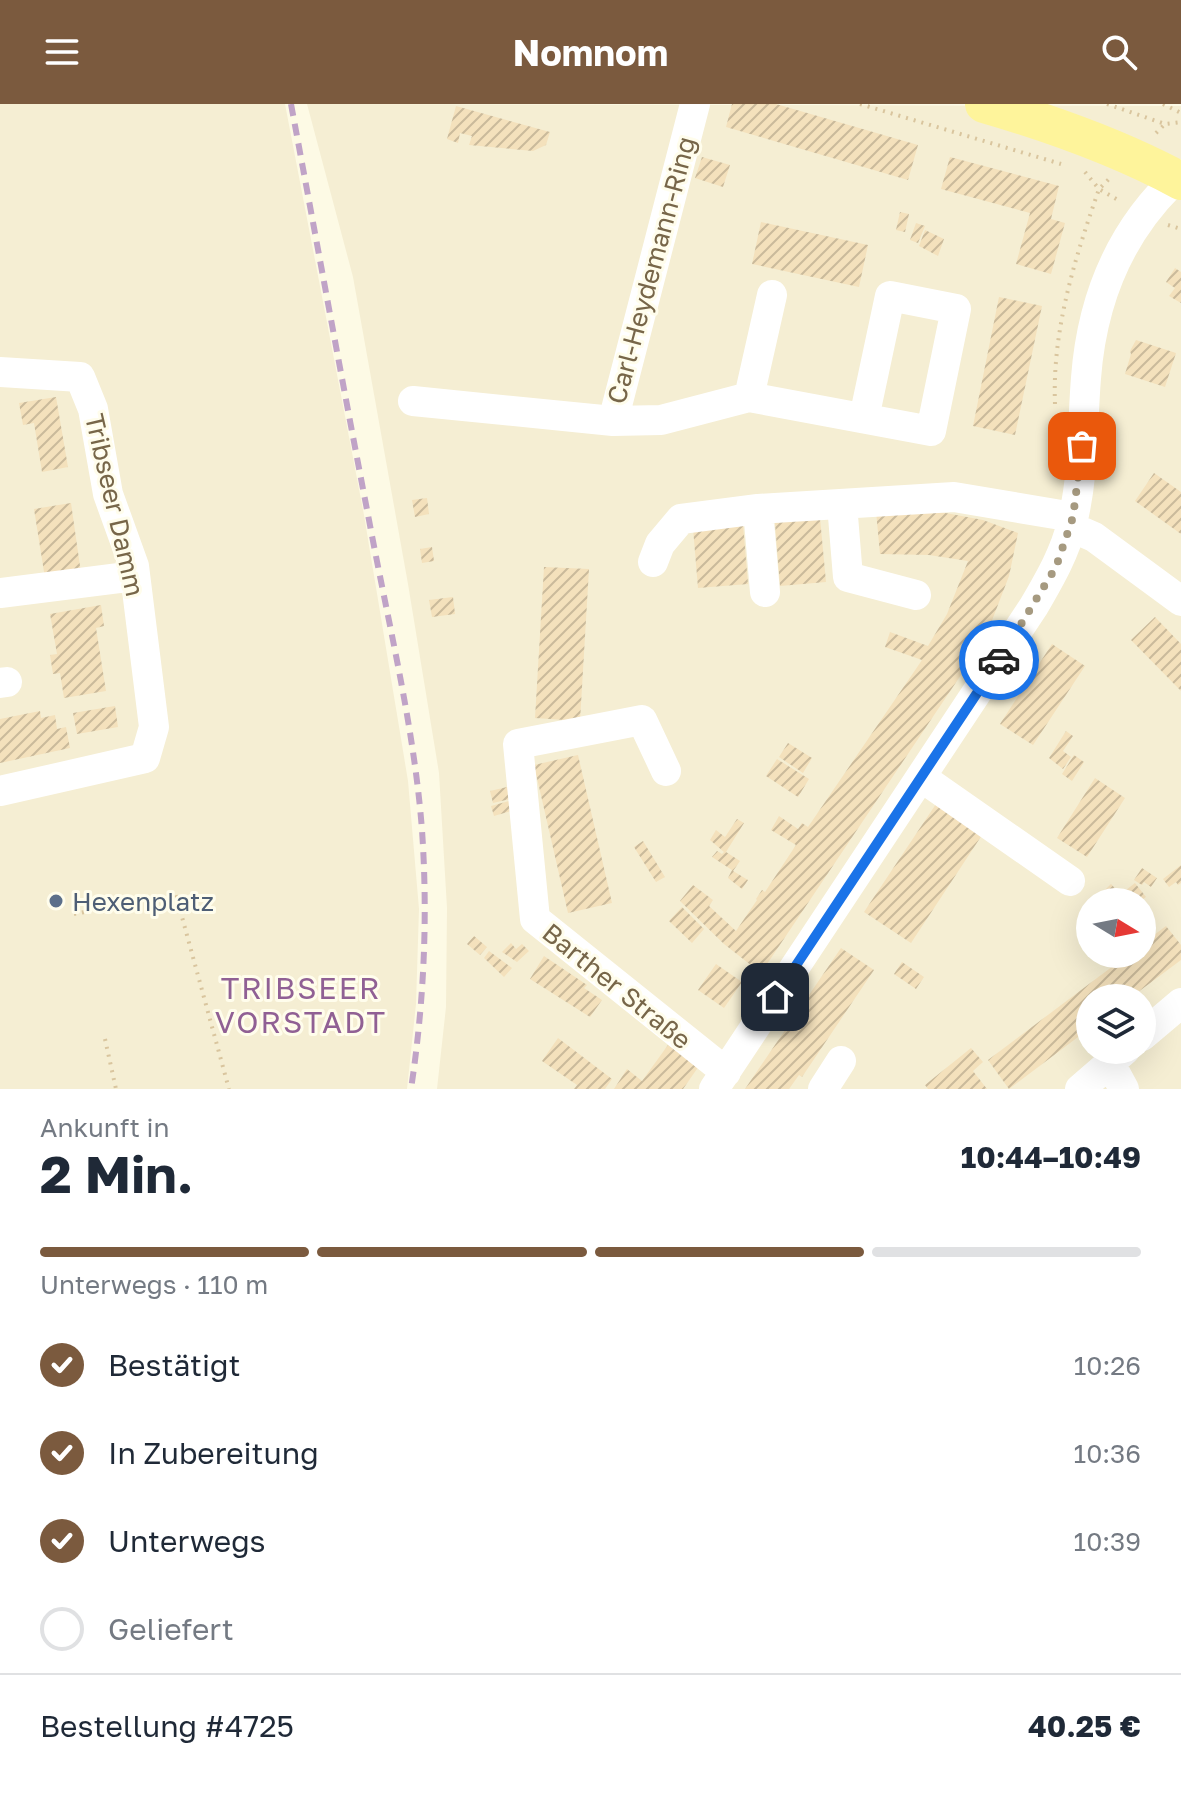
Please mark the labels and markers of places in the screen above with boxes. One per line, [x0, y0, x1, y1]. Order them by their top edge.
pin [1048, 412, 1116, 480]
place label: Hexenplatz [72, 886, 214, 917]
marker: Hexenplatz [47, 892, 65, 910]
pin [741, 963, 809, 1031]

